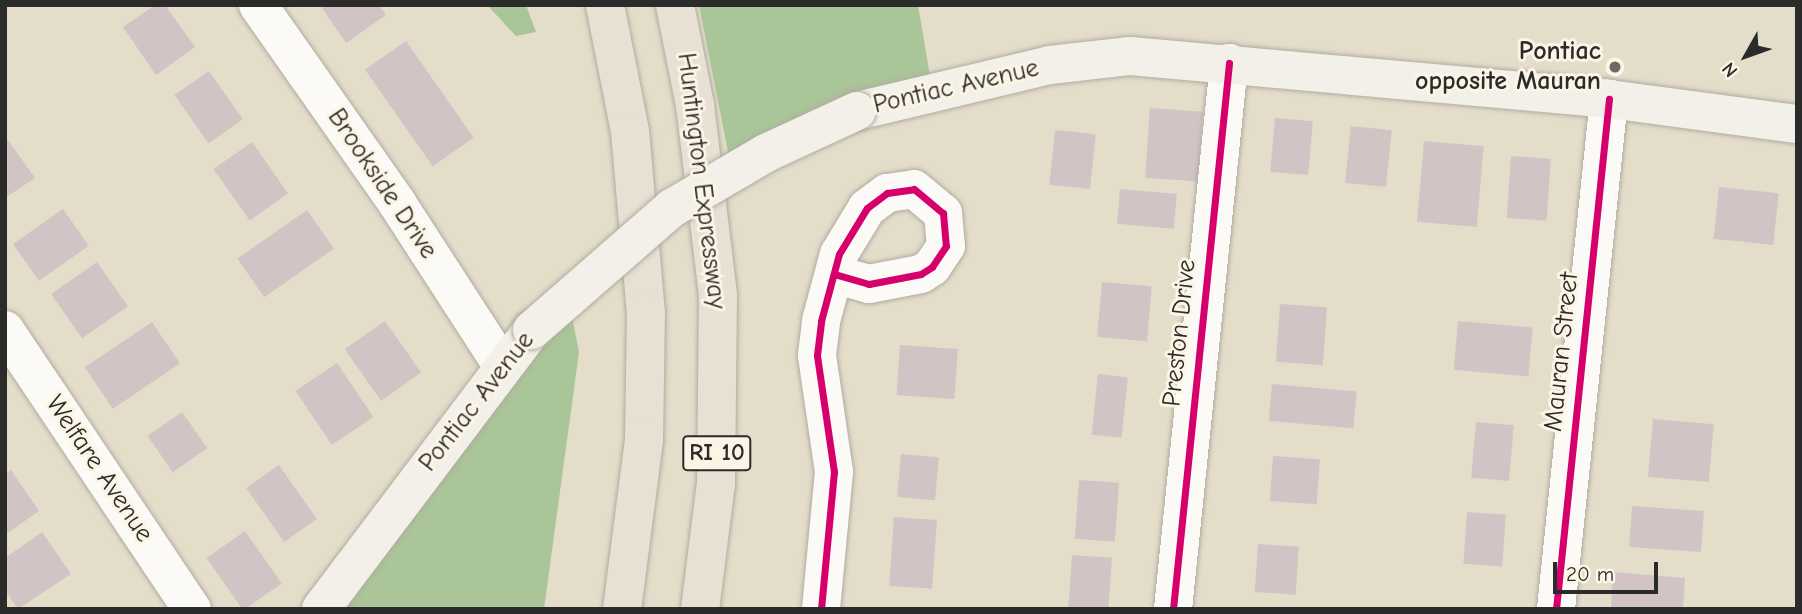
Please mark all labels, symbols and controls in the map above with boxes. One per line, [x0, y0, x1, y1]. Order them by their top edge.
north arrow [1711, 21, 1781, 91]
place label: Pontiac opposite Mauran [1415, 36, 1601, 98]
street label: Huntington Expressway [670, 51, 732, 311]
street label: Pontiac Avenue [870, 53, 1042, 121]
text: N [1718, 58, 1742, 81]
marker: Pontiac opposite Mauran [1607, 59, 1623, 75]
street label: Brookside Drive [320, 103, 444, 265]
street label: Preston Drive [1157, 258, 1203, 408]
street label: Mauran Street [1538, 271, 1586, 433]
street label: Pontiac Avenue [413, 326, 541, 478]
street label: Welfare Avenue [38, 390, 160, 548]
road number: RI 10 [682, 432, 752, 474]
scale bar [1557, 548, 1662, 592]
text: 20 m [1566, 562, 1614, 586]

